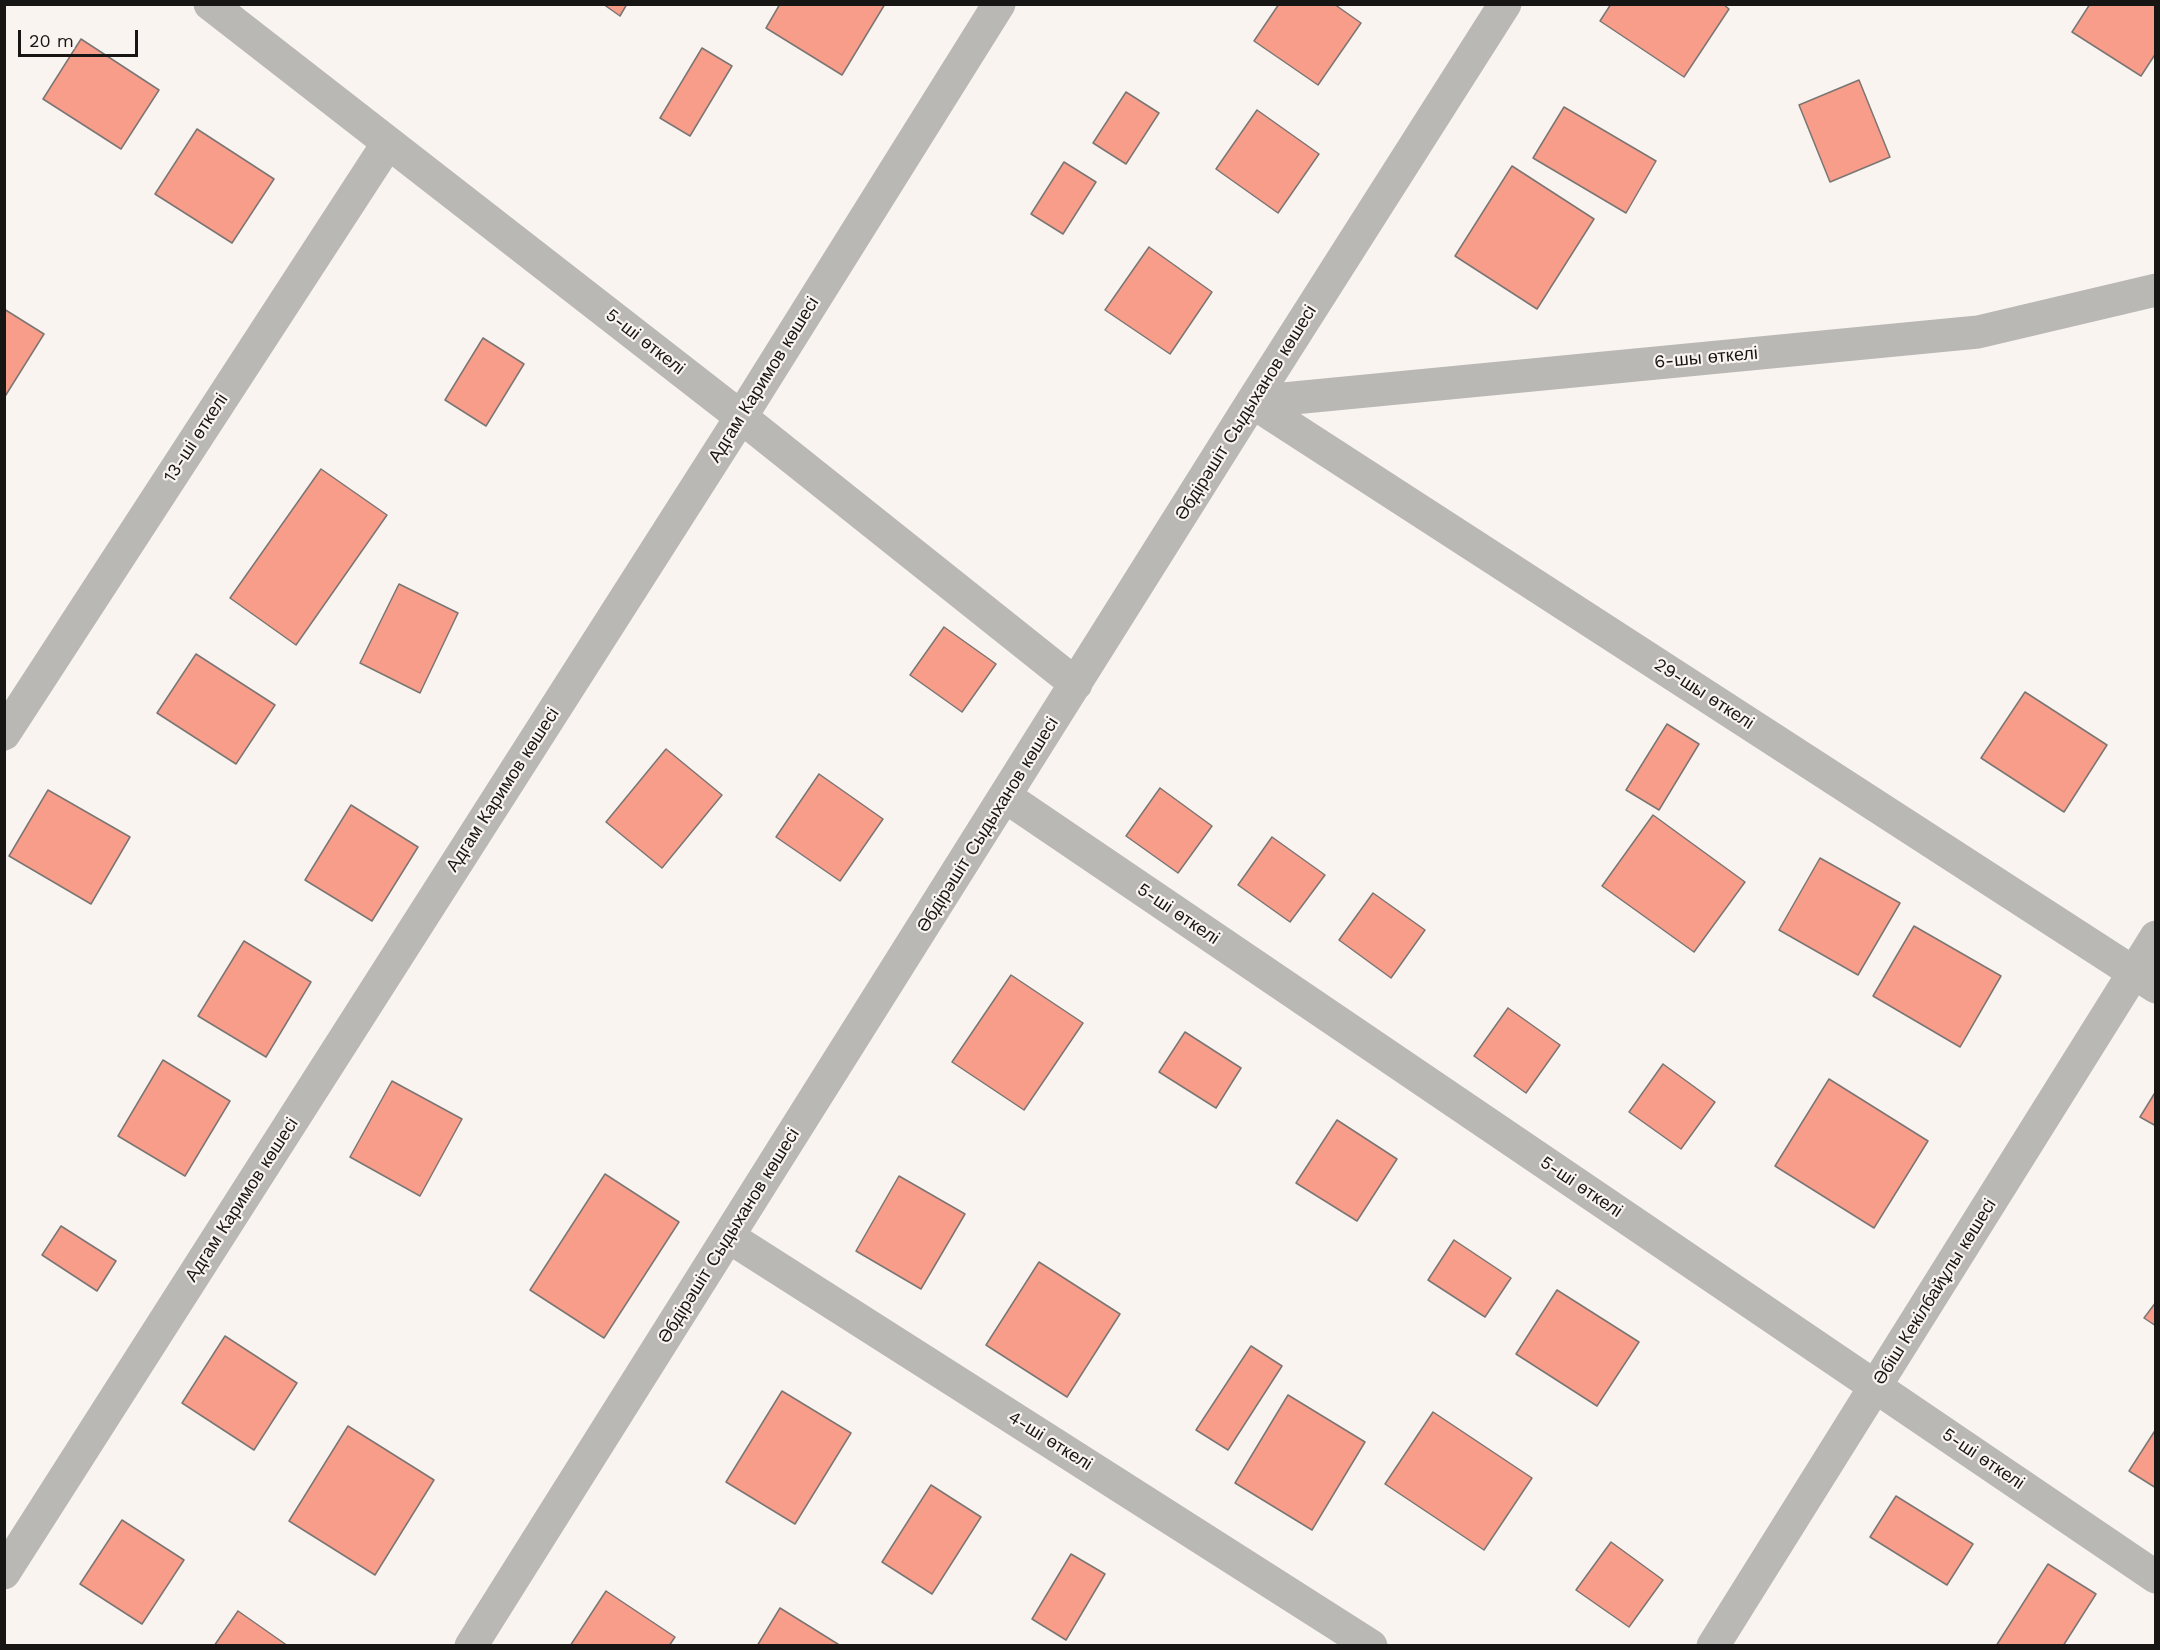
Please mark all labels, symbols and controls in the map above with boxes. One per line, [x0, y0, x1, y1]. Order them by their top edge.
scale bar [21, 18, 141, 56]
text: 20 m [29, 30, 74, 51]
street label: Адгам Каримов көшесі [704, 293, 824, 467]
street label: Әбдірәшіт Сыдыханов көшесі [1171, 301, 1321, 525]
street label: 5-ші өткелі [601, 304, 689, 380]
street label: 6-шы өткелі [1653, 343, 1759, 373]
street label: 13-ші өткелі [159, 390, 233, 486]
street label: 29-шы өткелі [1650, 654, 1758, 734]
street label: Адгам Каримов көшесі [442, 704, 564, 876]
street label: Әбдірәшіт Сыдыханов көшесі [913, 713, 1063, 937]
street label: 5-ші өткелі [1133, 879, 1223, 949]
street label: Адгам Каримов көшесі [181, 1114, 303, 1286]
street label: Әбдірәшіт Сыдыханов көшесі [654, 1124, 804, 1348]
street label: 5-ші өткелі [1536, 1152, 1626, 1222]
street label: Әбіш Кекілбайұлы көшесі [1869, 1195, 2001, 1389]
street label: 4-ші өткелі [1004, 1407, 1096, 1475]
street label: 5-ші өткелі [1938, 1424, 2028, 1494]

